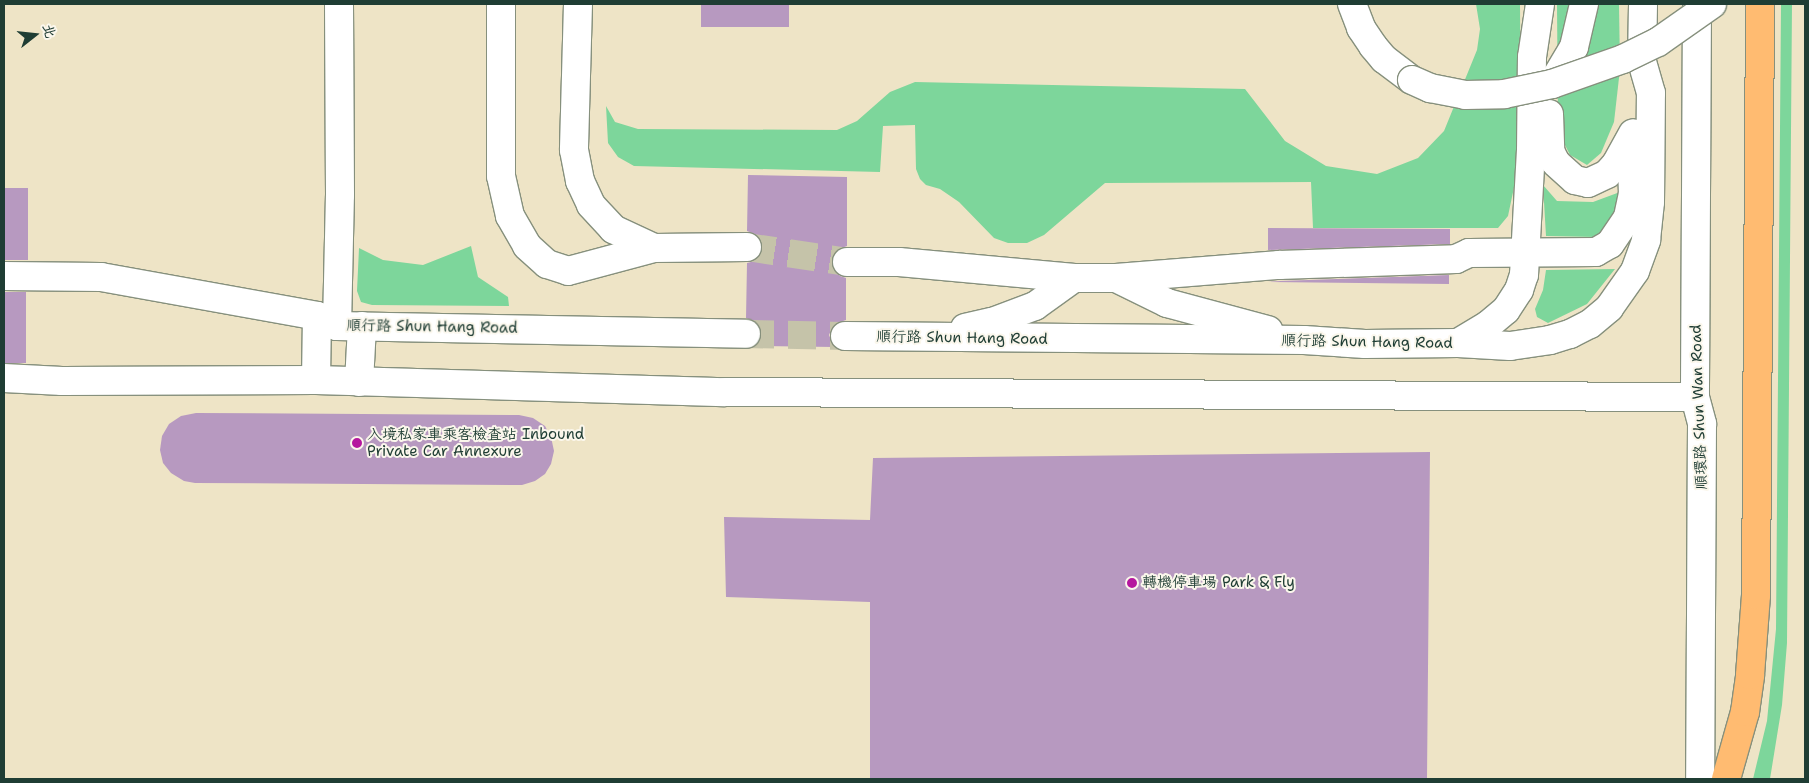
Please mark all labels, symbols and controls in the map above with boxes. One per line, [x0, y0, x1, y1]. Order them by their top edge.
north arrow [10, 10, 60, 60]
text: 北 [39, 22, 60, 40]
street label: 順行路 Shun Hang Road [346, 317, 518, 337]
street label: 順環路 Shun Wan Road [1687, 324, 1711, 490]
street label: 順行路 Shun Hang Road [876, 328, 1048, 348]
street label: 順行路 Shun Hang Road [1281, 332, 1453, 352]
place label: 入境私家車乘客檢查站 Inbound Private Car Annexure [367, 425, 584, 460]
marker: 入境私家車乘客檢查站 Inbound Private Car Annexure [351, 437, 363, 449]
place label: 轉機停車場 Park & Fly [1142, 574, 1295, 592]
marker: 轉機停車場 Park & Fly [1126, 577, 1138, 589]

